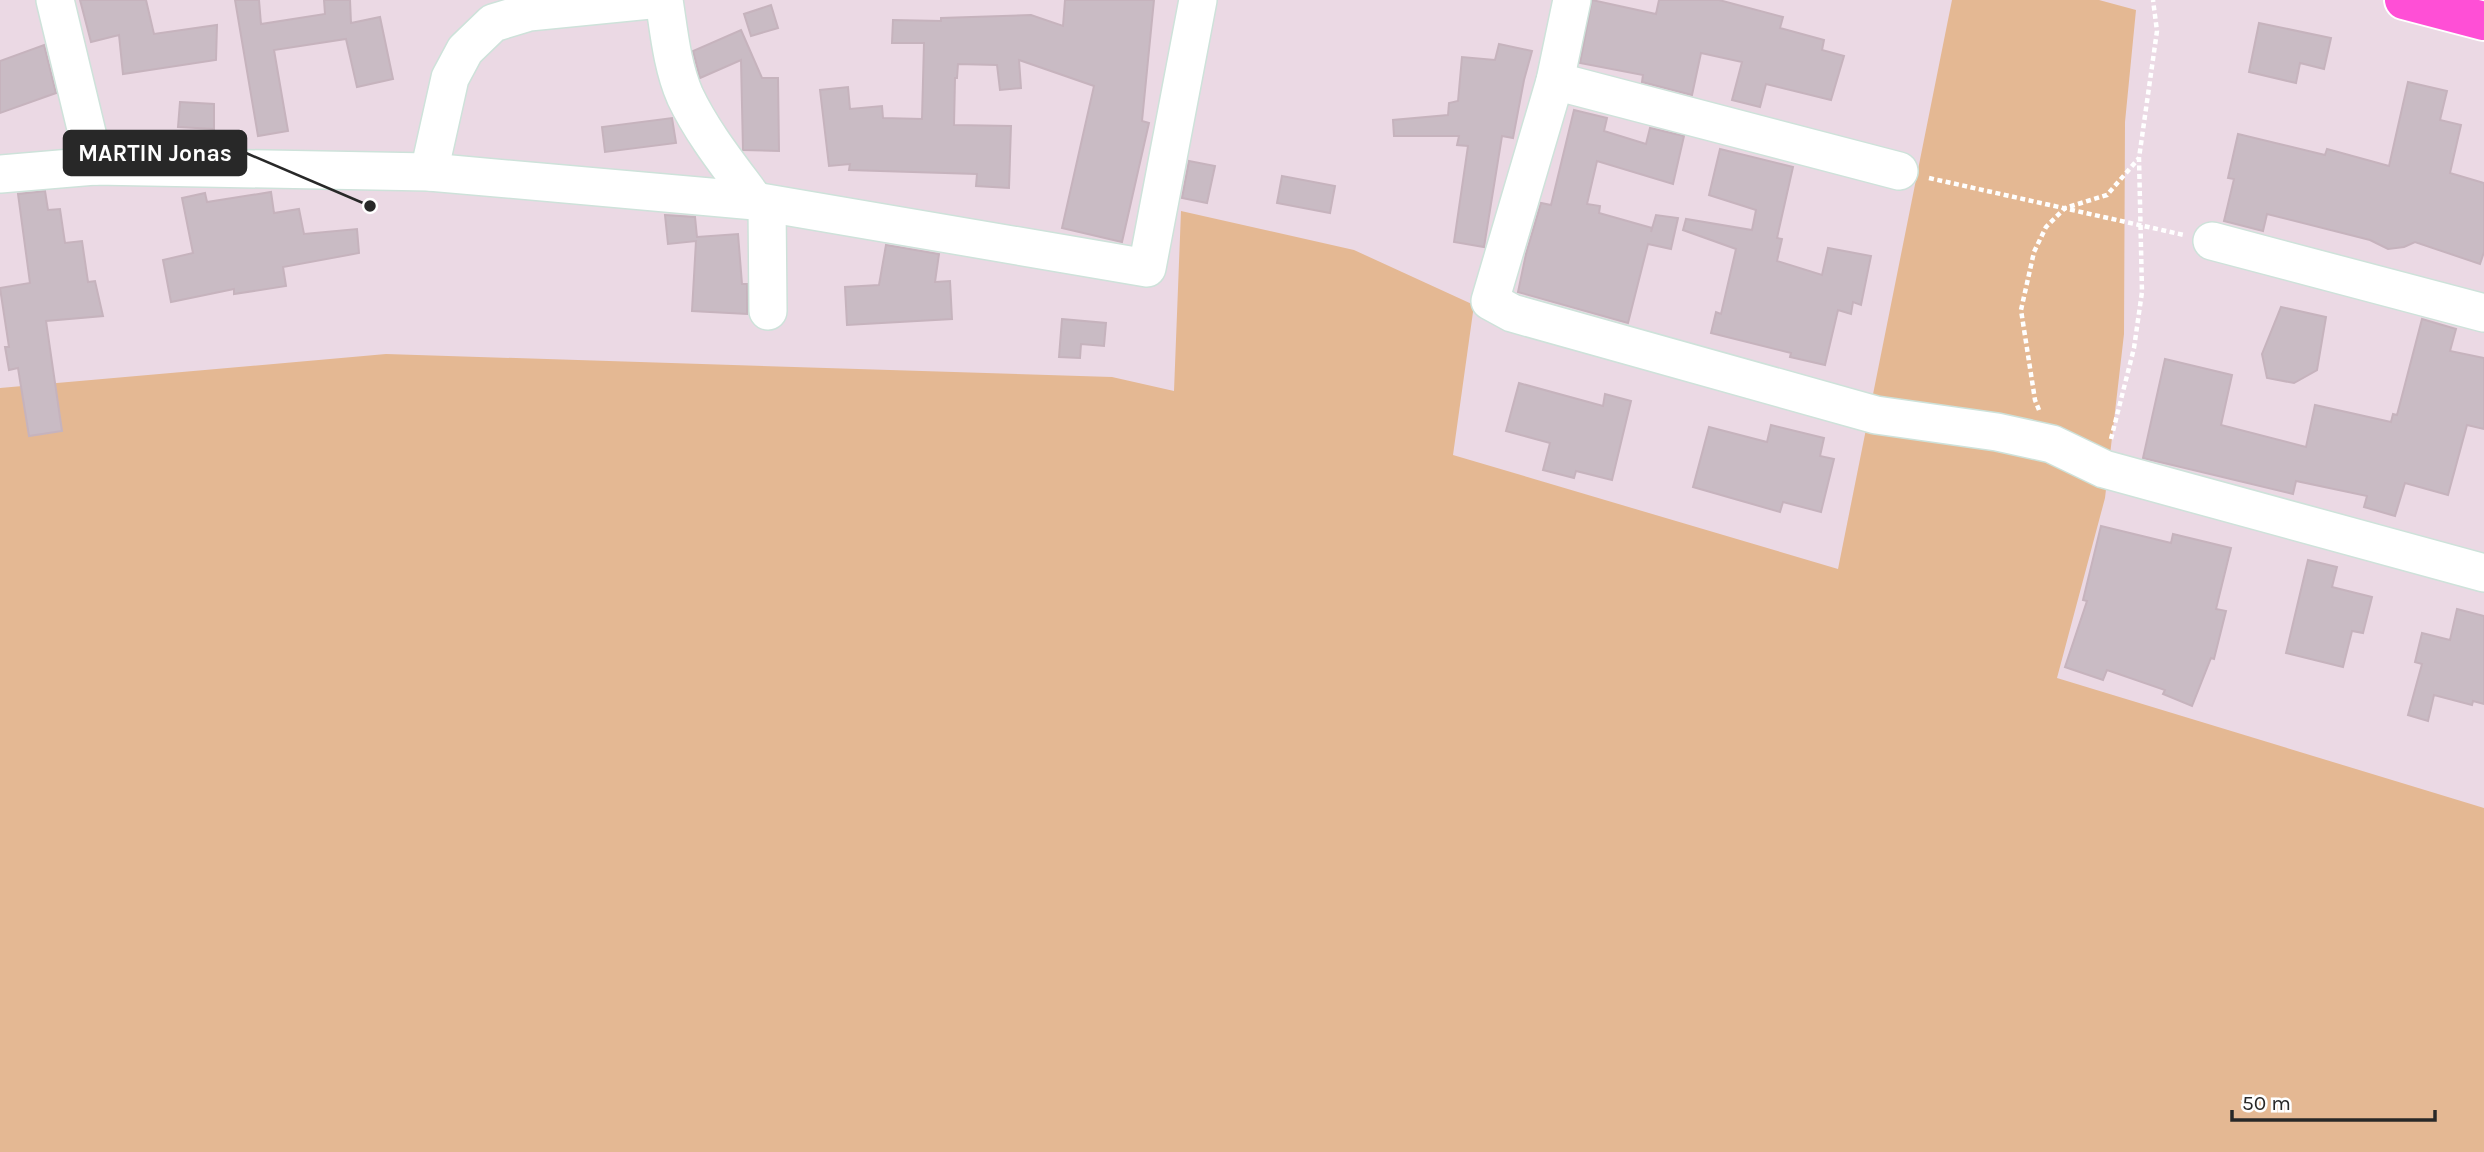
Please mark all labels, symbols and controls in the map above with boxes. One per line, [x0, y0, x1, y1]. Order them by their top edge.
callout: MARTIN Jonas [64, 131, 246, 175]
text: MARTIN Jonas [78, 140, 232, 167]
scale bar [2232, 1078, 2435, 1122]
text: 50 m [2242, 1091, 2291, 1115]

